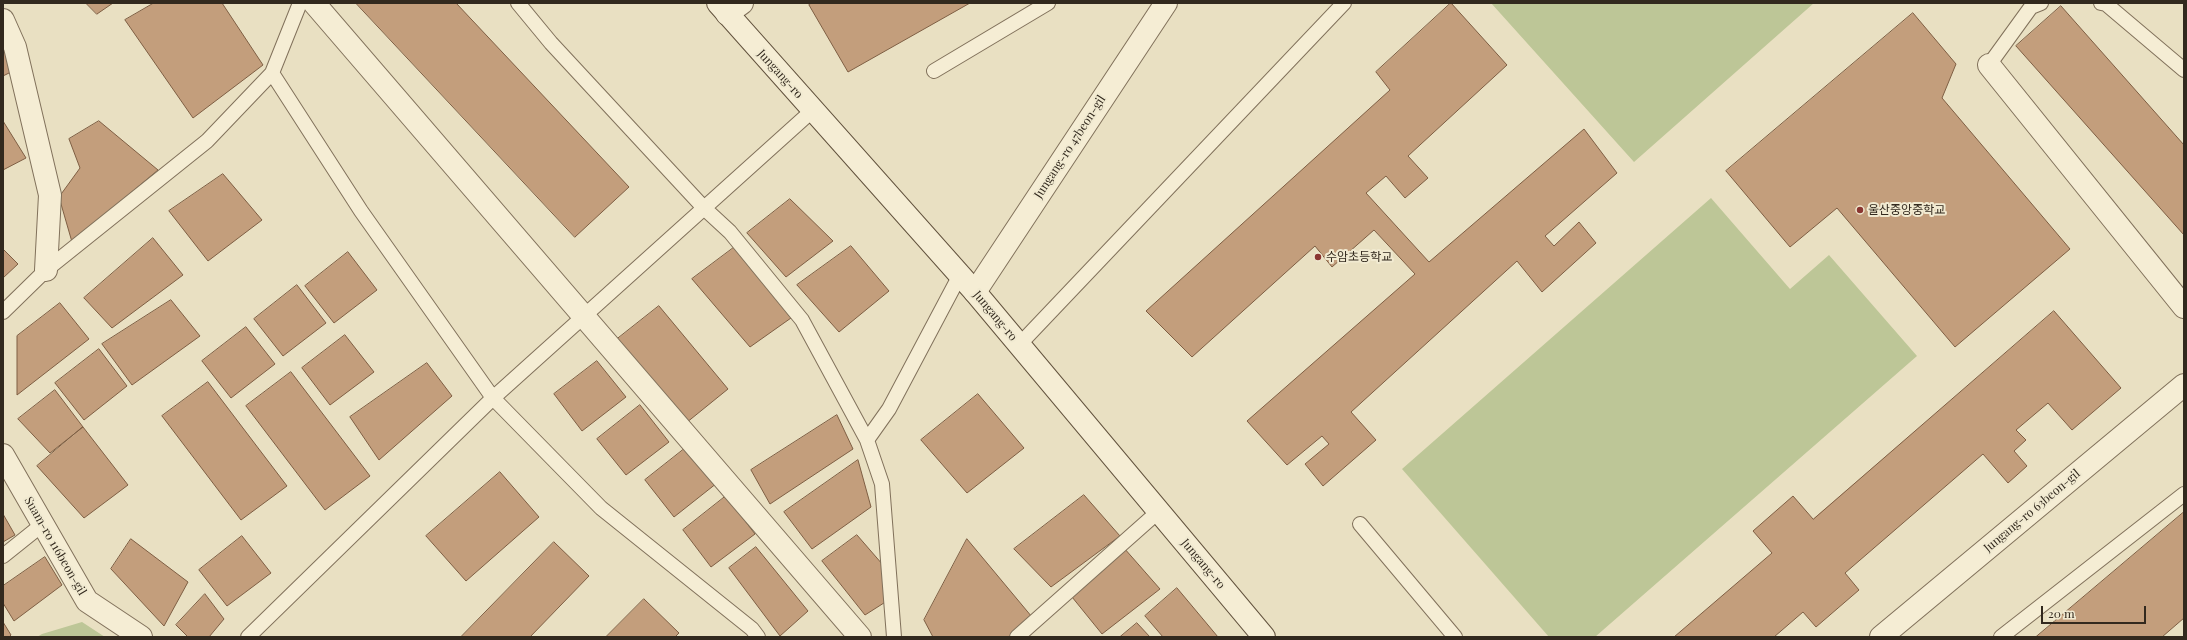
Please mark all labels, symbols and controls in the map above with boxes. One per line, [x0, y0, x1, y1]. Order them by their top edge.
street label: Jungang-ro [754, 47, 806, 101]
street label: Jungang-ro 47beon-gil [1031, 93, 1109, 201]
place label: 울산중앙중학교 [1868, 203, 1945, 217]
marker: 울산중앙중학교 [1855, 205, 1865, 215]
place label: 수암초등학교 [1326, 250, 1392, 264]
marker: 수암초등학교 [1313, 252, 1323, 262]
street label: Jungang-ro [970, 288, 1020, 344]
street label: Jungang-ro 63beon-gil [1981, 467, 2083, 555]
street label: Suam-ro 116beon-gil [21, 494, 89, 598]
street label: Jungang-ro [1178, 536, 1228, 592]
scale bar [2043, 598, 2148, 624]
text: 20 m [2048, 605, 2075, 621]

